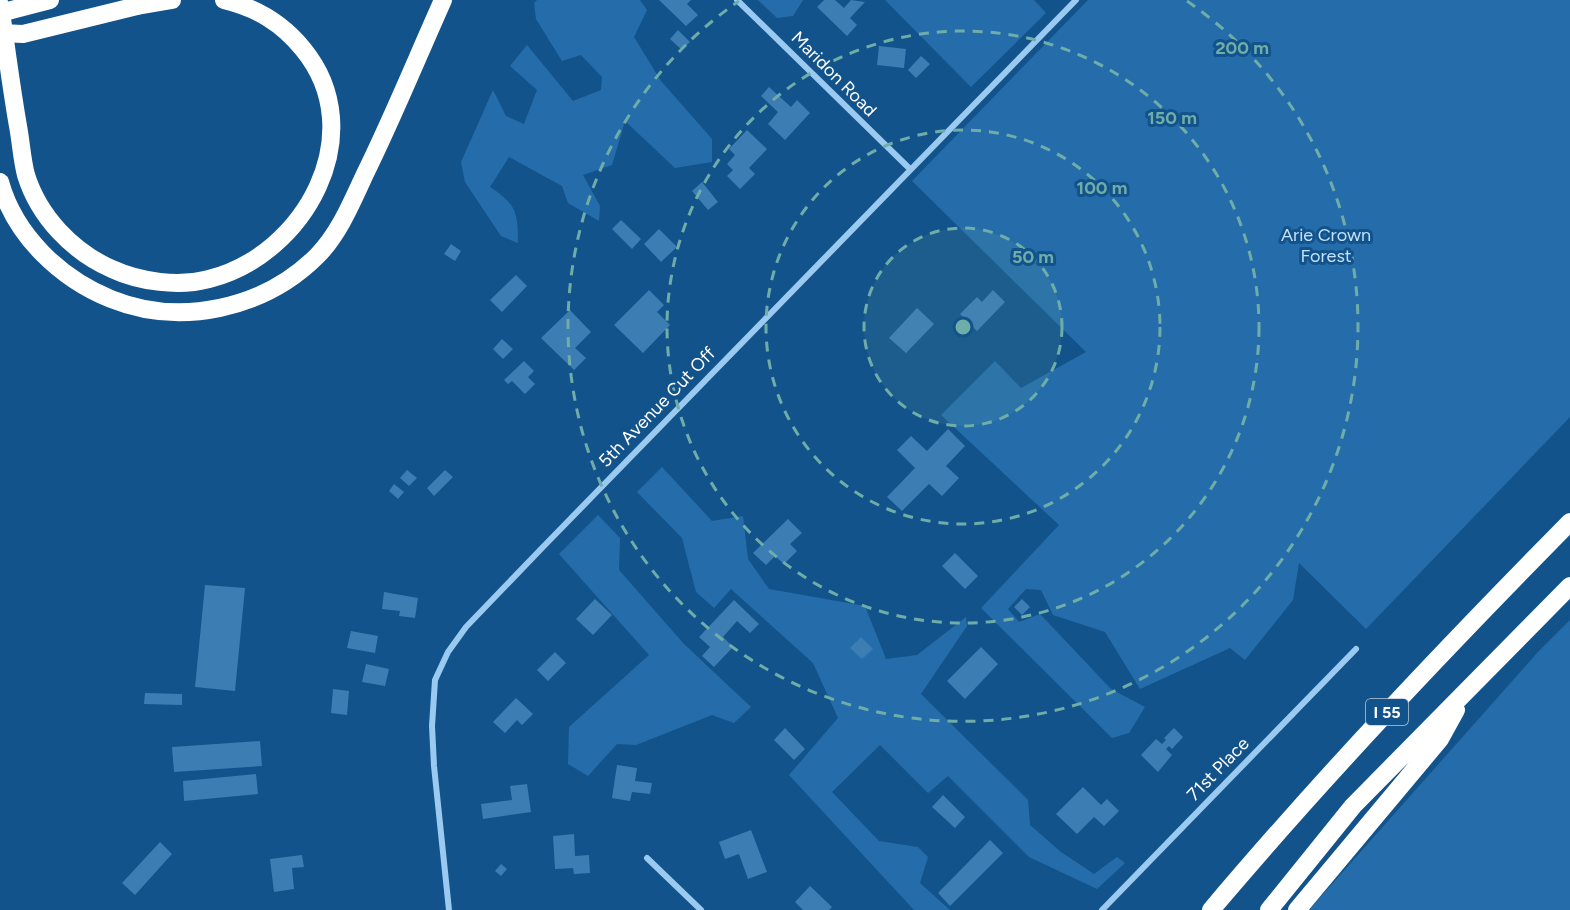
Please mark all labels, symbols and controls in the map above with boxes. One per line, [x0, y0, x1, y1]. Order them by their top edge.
street label: Maridon Road [787, 27, 881, 121]
text: 200 m [1215, 37, 1269, 59]
text: 150 m [1147, 107, 1197, 129]
text: 100 m [1077, 177, 1127, 199]
park label: Arie Crown Forest [1281, 224, 1371, 267]
text: 50 m [1012, 246, 1054, 268]
centre of rings [953, 317, 973, 337]
street label: 5th Avenue Cut Off [594, 342, 720, 472]
road number: I 55 [1366, 699, 1408, 725]
street label: 71st Place [1182, 733, 1254, 805]

